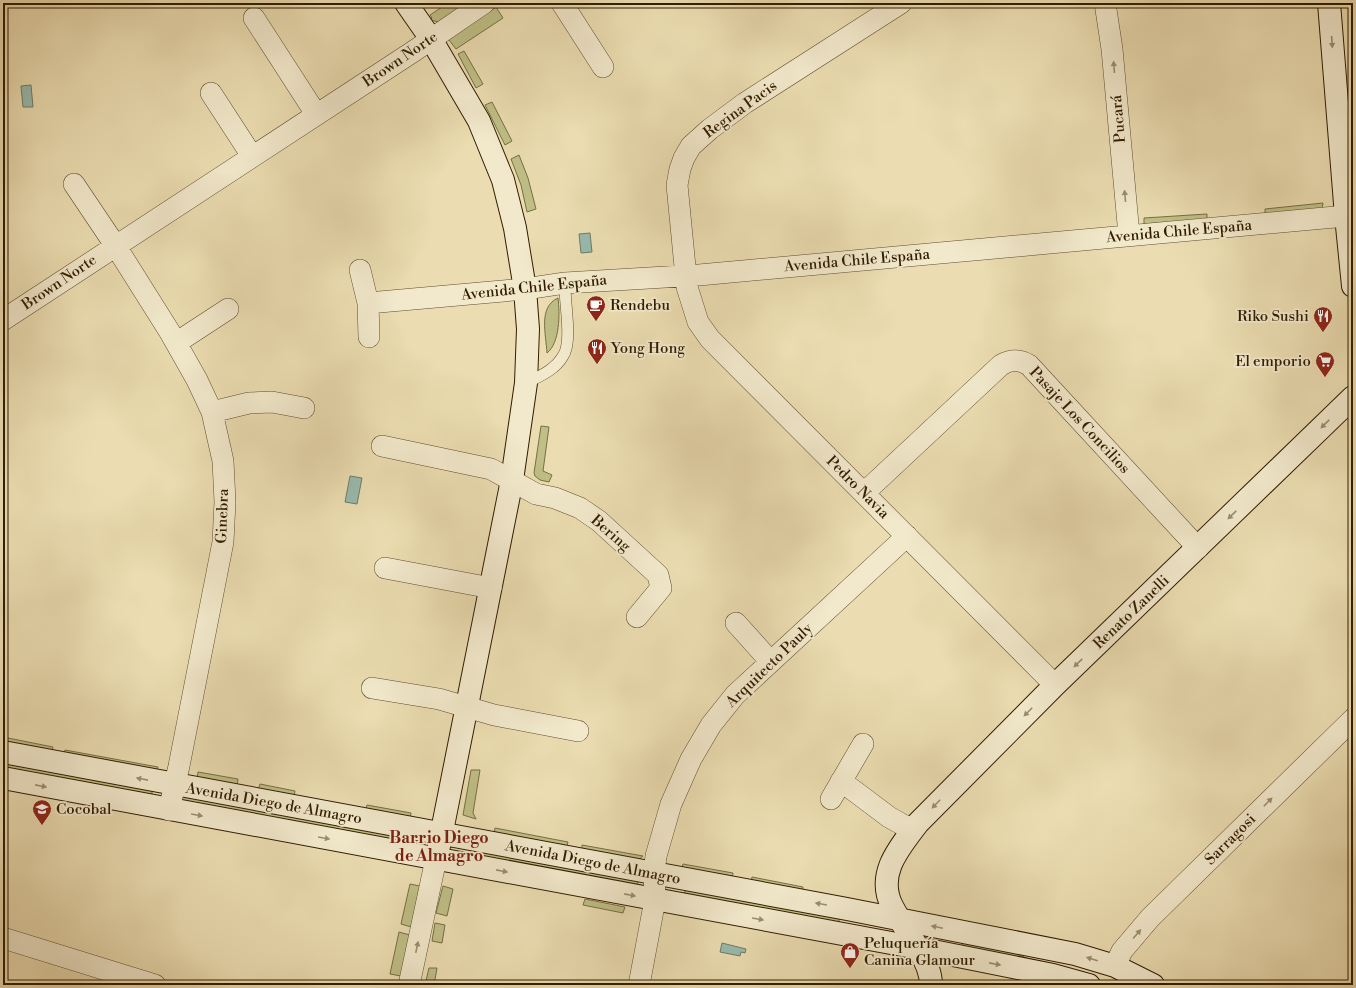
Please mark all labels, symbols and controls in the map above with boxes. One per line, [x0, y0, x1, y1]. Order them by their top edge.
street label: Brown Norte [358, 27, 441, 92]
one-way arrow [1329, 36, 1336, 48]
one-way arrow [1110, 61, 1117, 73]
street label: Regina Pacis [700, 76, 781, 142]
street label: Pucará [1107, 94, 1130, 144]
one-way arrow [1122, 190, 1128, 202]
street label: Avenida Chile España [1104, 216, 1253, 247]
street label: Avenida Chile España [782, 245, 931, 276]
street label: Brown Norte [17, 250, 100, 315]
street label: Avenida Chile España [459, 270, 608, 305]
cafe icon: Rendebu [585, 294, 607, 322]
place label: Rendebu [610, 296, 670, 315]
restaurant icon: Riko Sushi [1312, 305, 1334, 333]
place label: Riko Sushi [1237, 307, 1309, 326]
restaurant icon: Yong Hong [586, 337, 608, 365]
place label: Yong Hong [610, 339, 685, 358]
supermarket icon: El emporio [1314, 350, 1336, 378]
place label: El emporio [1235, 352, 1311, 371]
street label: Pasaje Los Concilios [1025, 363, 1134, 478]
one-way arrow [1320, 419, 1330, 429]
street label: Pedro Navia [822, 452, 894, 523]
street label: Ginebra [212, 488, 233, 544]
street label: Bering [586, 510, 635, 556]
one-way arrow [1227, 510, 1237, 520]
street label: Renato Zanelli [1089, 571, 1173, 653]
street label: Arquitecto Pauly [721, 619, 817, 712]
one-way arrow [1073, 658, 1083, 668]
one-way arrow [1023, 707, 1033, 717]
one-way arrow [136, 776, 148, 782]
street label: Avenida Diego de Almagro [183, 778, 363, 828]
one-way arrow [35, 783, 47, 789]
one-way arrow [1263, 797, 1273, 807]
school or university icon: Cocobal [31, 798, 53, 826]
one-way arrow [931, 799, 941, 809]
place label: Cocobal [56, 800, 112, 819]
street label: Sarragosi [1201, 810, 1260, 869]
one-way arrow [190, 812, 203, 818]
district label: Barrio Diego de Almagro [389, 828, 489, 866]
one-way arrow [318, 836, 331, 842]
street label: Avenida Diego de Almagro [503, 836, 682, 889]
one-way arrow [496, 869, 508, 875]
one-way arrow [624, 893, 636, 899]
one-way arrow [815, 901, 827, 907]
one-way arrow [752, 916, 764, 922]
one-way arrow [931, 924, 944, 930]
one-way arrow [1132, 929, 1141, 939]
place label: Peluquería Canina Glamour [864, 934, 976, 970]
one-way arrow [415, 941, 421, 953]
shop icon: Peluquería Canina Glamour [839, 941, 861, 969]
one-way arrow [1086, 956, 1098, 962]
one-way arrow [989, 961, 1002, 967]

